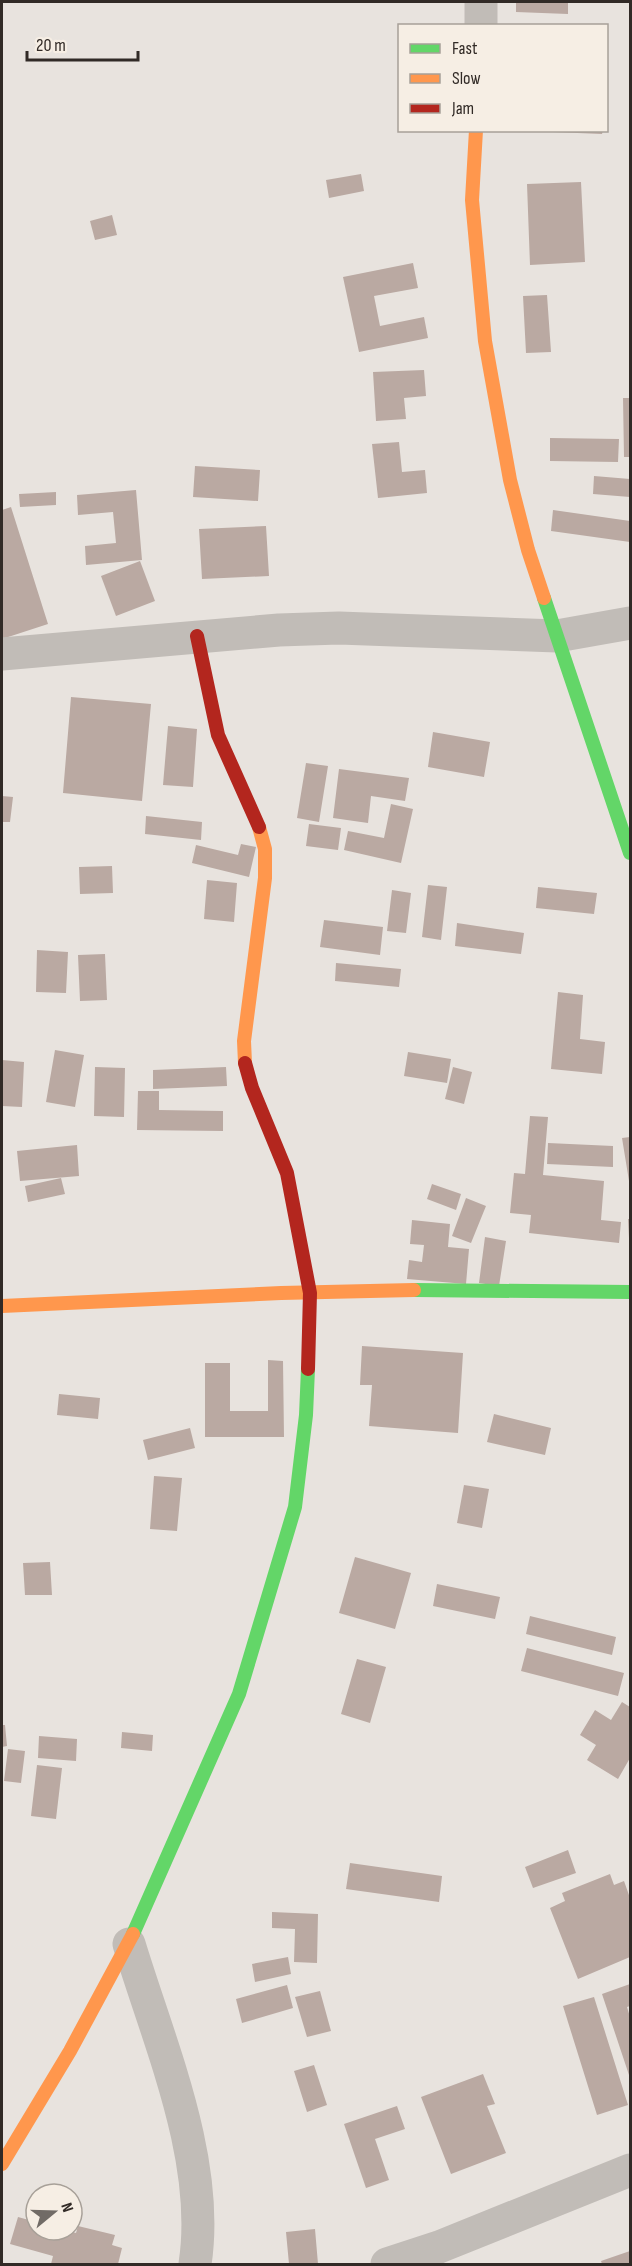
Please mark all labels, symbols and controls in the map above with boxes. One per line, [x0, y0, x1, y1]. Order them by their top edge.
scale bar [27, 24, 138, 62]
legend [398, 24, 608, 132]
text: 20 m [36, 35, 66, 56]
text: Fast [452, 38, 478, 59]
text: Slow [452, 68, 481, 89]
text: Jam [451, 98, 474, 119]
north arrow [24, 2182, 84, 2242]
text: N [56, 2200, 77, 2215]

